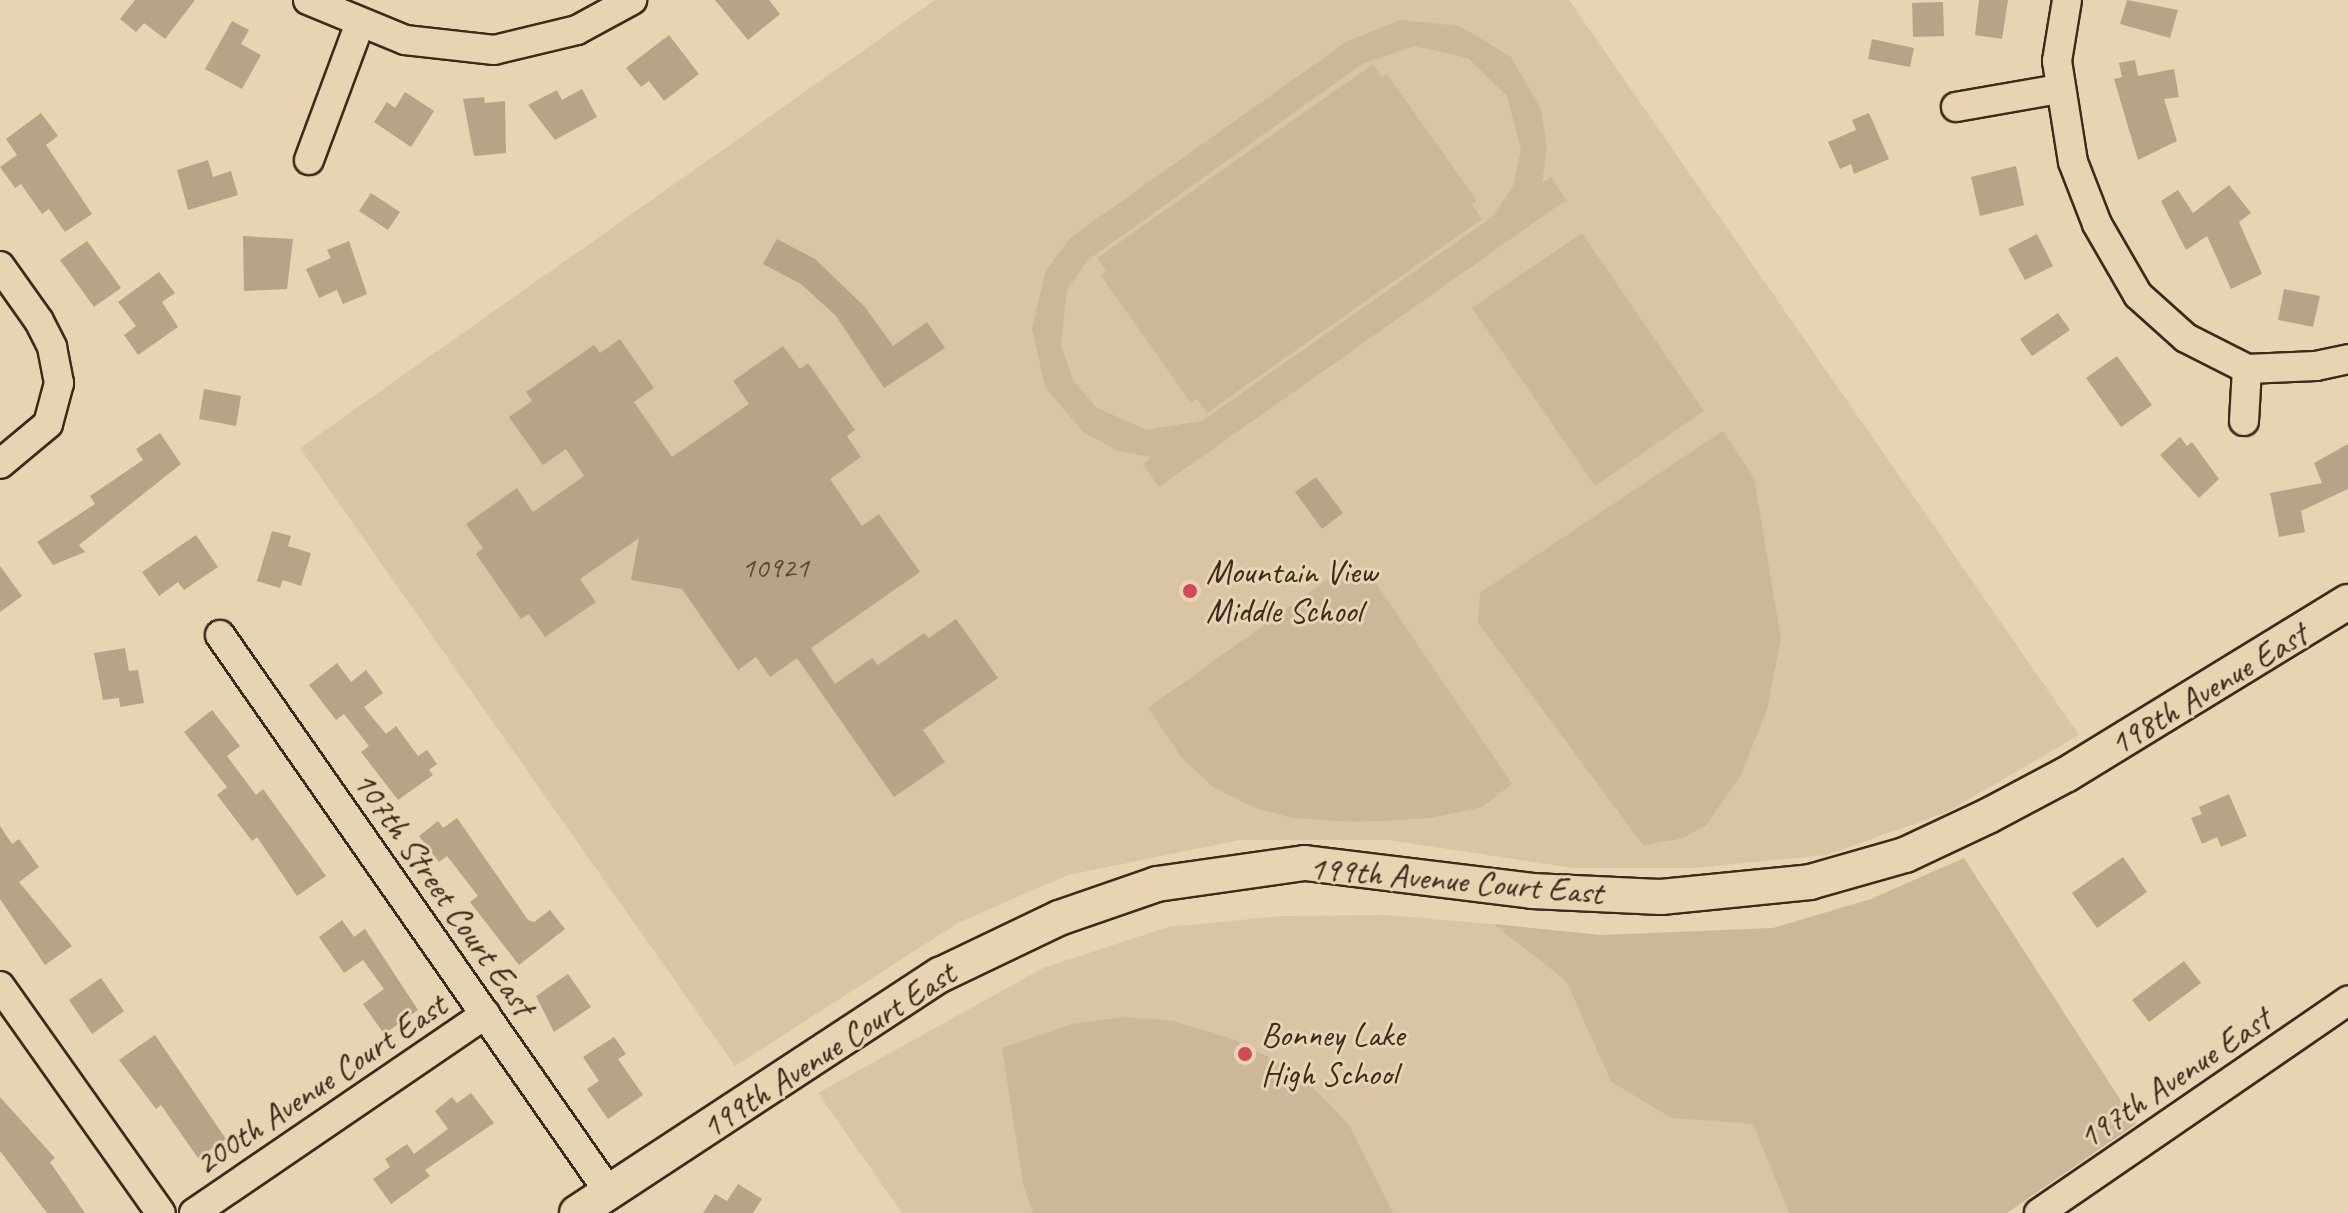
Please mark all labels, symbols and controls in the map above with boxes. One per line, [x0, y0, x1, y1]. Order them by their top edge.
house number: 10921 [741, 549, 809, 585]
place label: Mountain View Middle School [1206, 551, 1377, 630]
marker: Mountain View Middle School [1181, 582, 1199, 600]
street label: 198th Avenue East [2102, 614, 2314, 764]
street label: 107th Street Court East [344, 762, 544, 1024]
street label: 199th Avenue Court East [1307, 847, 1605, 913]
street label: 199th Avenue Court East [693, 952, 963, 1148]
street label: 200th Avenue Court East [186, 985, 454, 1183]
street label: 197th Avenue East [2070, 999, 2278, 1157]
place label: Bonney Lake High School [1261, 1014, 1405, 1094]
marker: Bonney Lake High School [1236, 1045, 1254, 1063]

